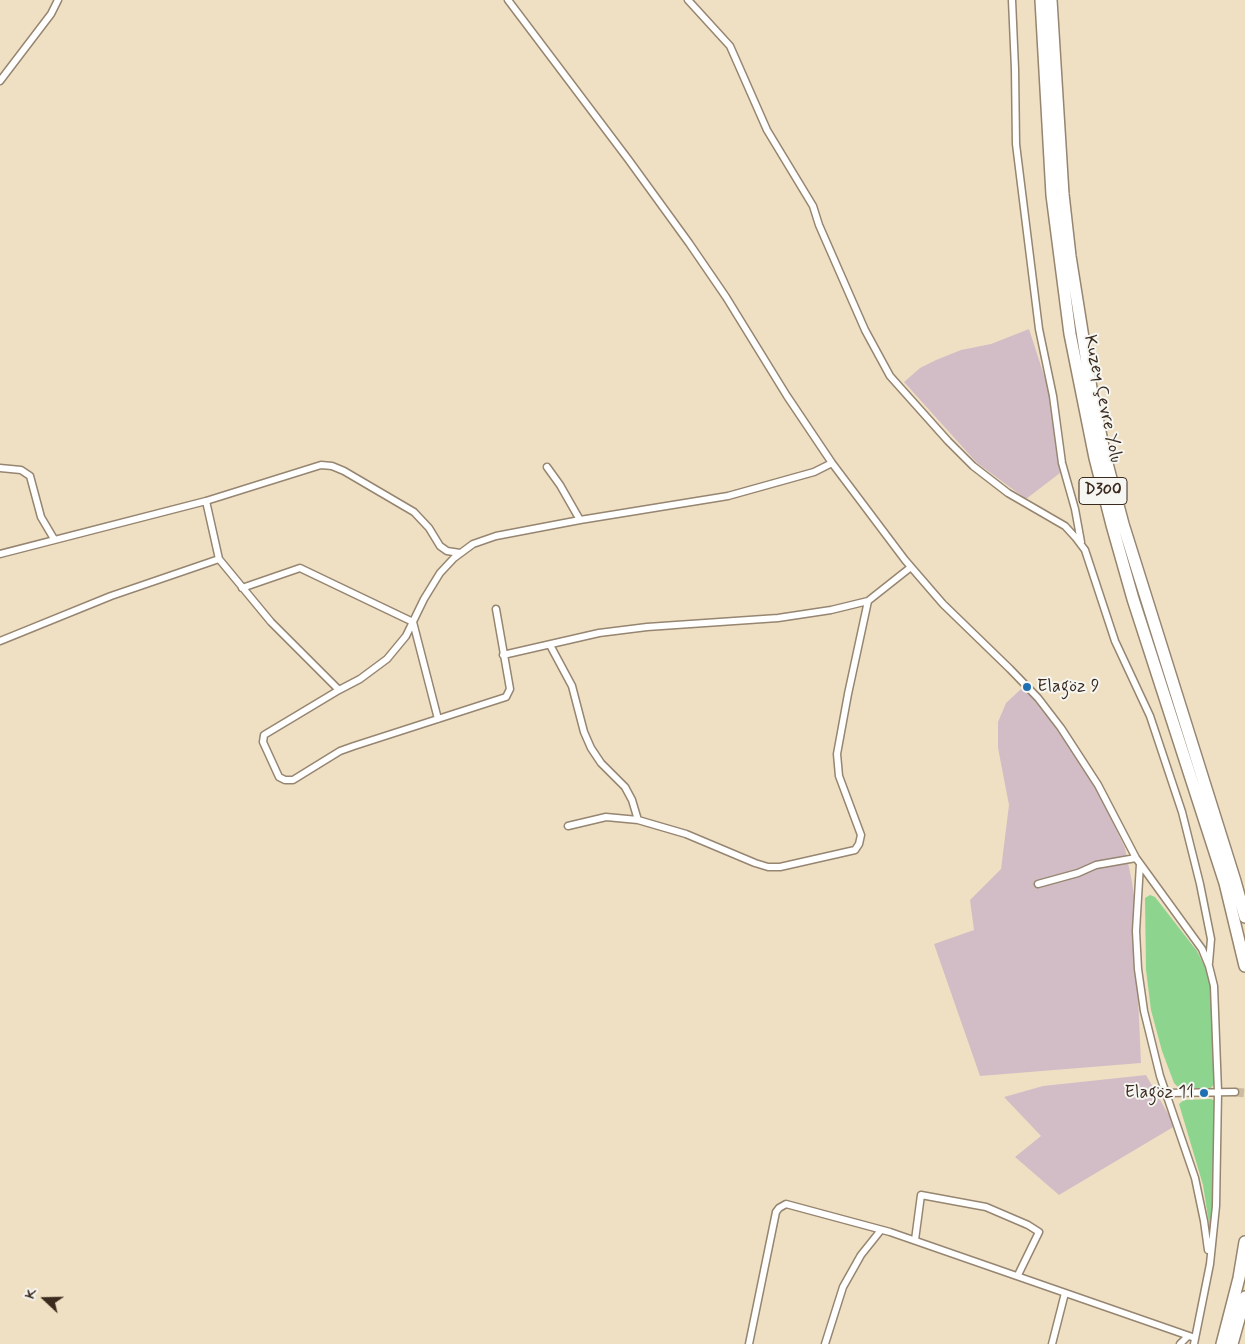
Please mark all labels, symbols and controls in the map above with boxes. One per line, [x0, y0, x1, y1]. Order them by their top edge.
street label: Kuzey Çevre Yolu [1078, 333, 1126, 465]
road number: D300 [1079, 478, 1127, 504]
place label: Elagöz 9 [1037, 676, 1099, 698]
marker: Elagöz 9 [1021, 681, 1033, 693]
place label: Elagöz 11 [1125, 1082, 1194, 1104]
marker: Elagöz 11 [1198, 1087, 1210, 1099]
north arrow [20, 1274, 70, 1324]
text: K [21, 1286, 41, 1301]

